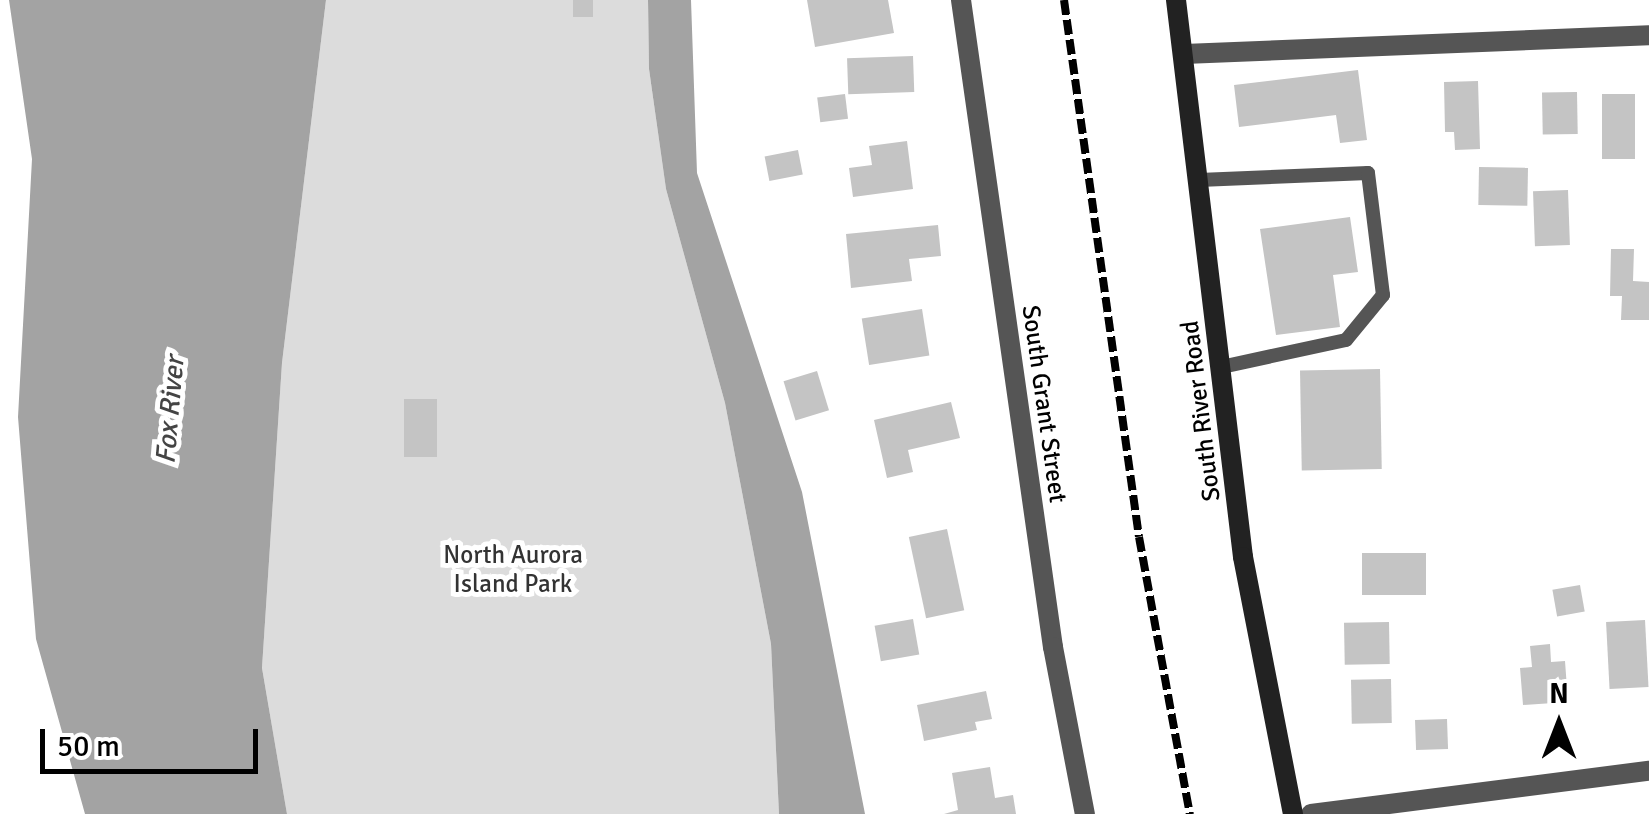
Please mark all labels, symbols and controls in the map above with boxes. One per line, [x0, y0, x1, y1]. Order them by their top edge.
street label: South Grant Street [1015, 303, 1073, 505]
street label: South River Road [1175, 319, 1227, 503]
water label: Fox River [149, 355, 191, 465]
park label: North Aurora Island Park [443, 541, 583, 600]
north arrow [1509, 674, 1609, 774]
text: N [1549, 677, 1569, 711]
scale bar [45, 709, 262, 771]
text: 50 m [57, 728, 120, 765]

